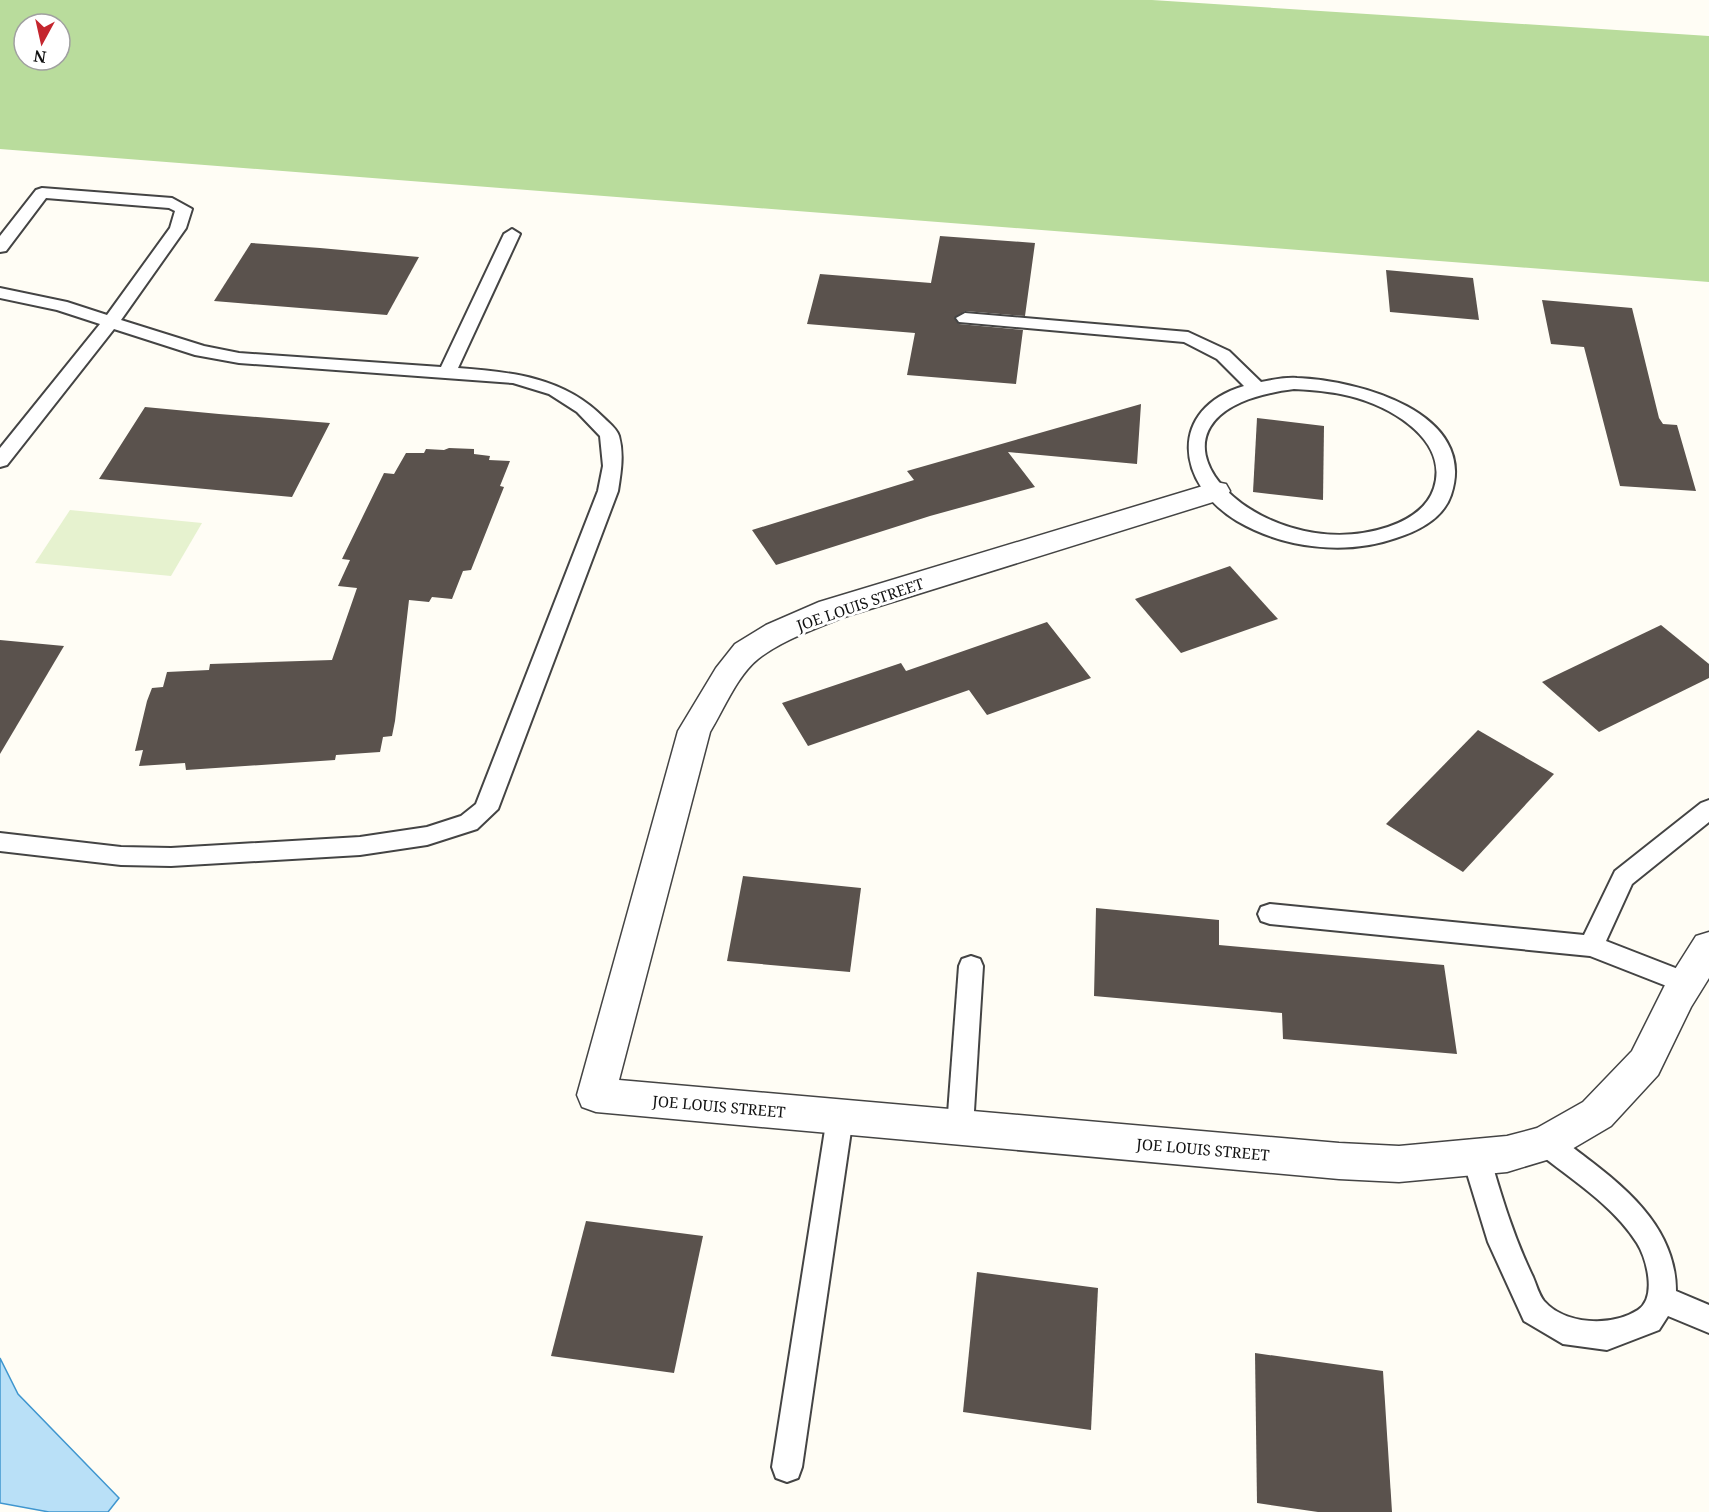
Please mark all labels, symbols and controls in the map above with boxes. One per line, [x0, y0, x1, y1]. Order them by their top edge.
north arrow [12, 12, 72, 72]
text: N [32, 45, 48, 69]
street label: JOE LOUIS STREET [793, 573, 926, 635]
street label: JOE LOUIS STREET [651, 1090, 786, 1122]
street label: JOE LOUIS STREET [1135, 1133, 1270, 1165]

